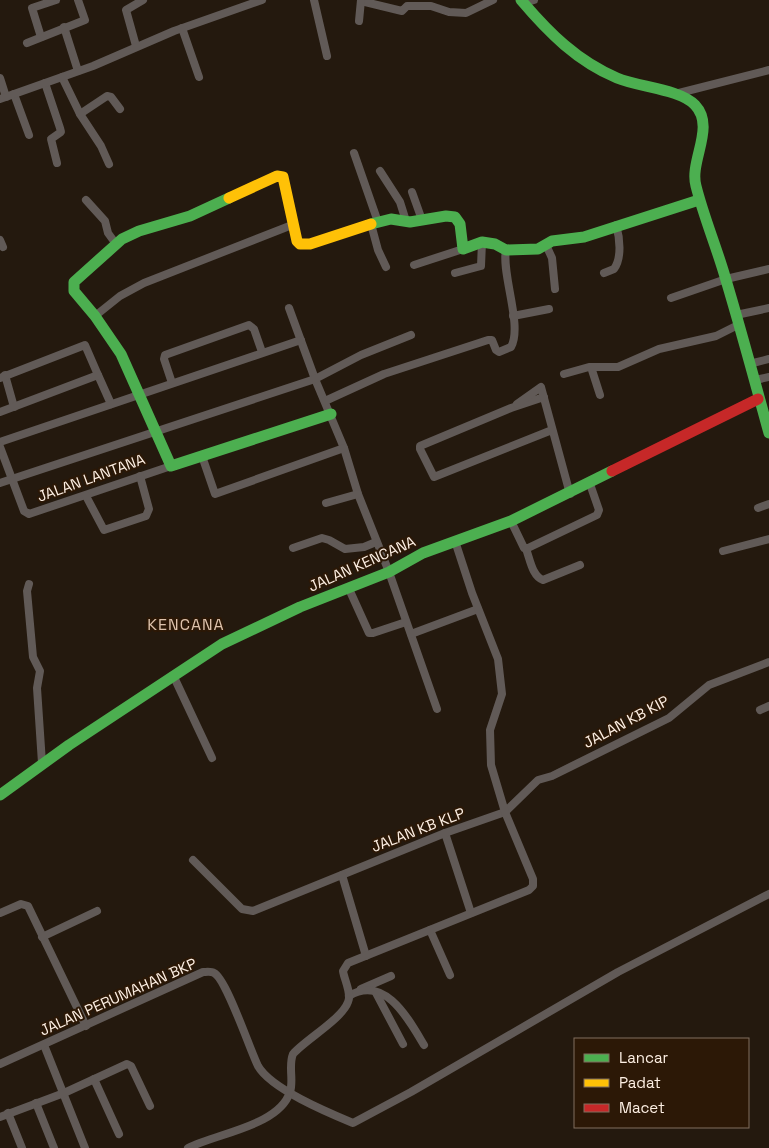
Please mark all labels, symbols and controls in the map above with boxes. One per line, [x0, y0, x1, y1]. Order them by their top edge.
street label: JALAN LANTANA [34, 449, 148, 506]
street label: JALAN KENCANA [305, 531, 419, 596]
district label: KENCANA [147, 614, 225, 635]
street label: JALAN KB KIP [580, 691, 672, 752]
street label: JALAN KB KLP [368, 803, 467, 856]
street label: JALAN PERUMAHAN BKP [36, 953, 199, 1040]
legend [574, 1038, 749, 1128]
text: Lancar [619, 1048, 669, 1067]
text: Padat [619, 1073, 661, 1092]
text: Macet [619, 1098, 665, 1117]

